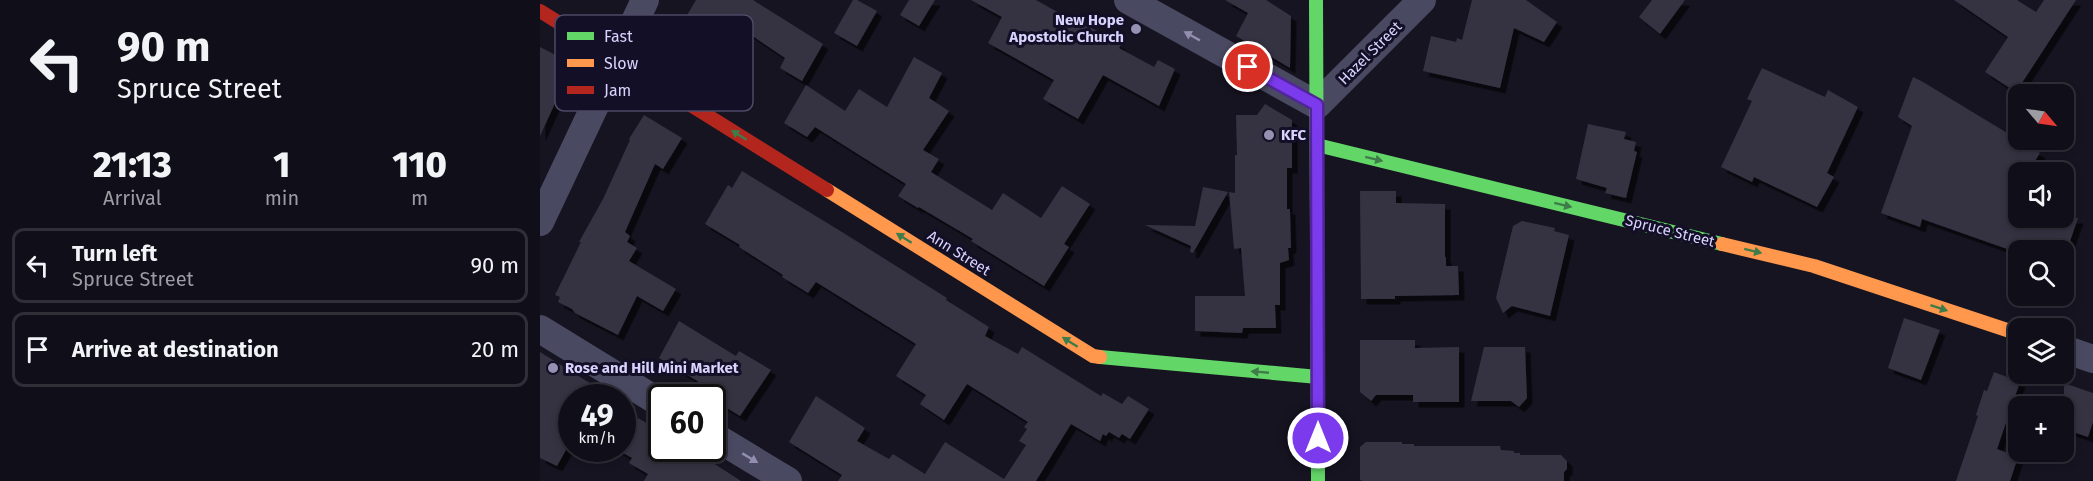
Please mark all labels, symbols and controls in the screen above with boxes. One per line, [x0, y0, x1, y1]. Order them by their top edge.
place label: New Hope Apostolic Church [1008, 11, 1124, 46]
legend [555, 15, 753, 111]
street label: Hazel Street [1335, 17, 1406, 88]
text: 90 m [117, 22, 211, 72]
marker: New Hope Apostolic Church [1129, 22, 1143, 36]
icon: left [18, 24, 96, 102]
text: Fast [604, 27, 633, 46]
one-way arrow [1183, 31, 1200, 41]
pin [1222, 41, 1273, 92]
icon: arrive [1231, 50, 1264, 83]
text: Slow [604, 54, 639, 73]
text: Spruce Street [117, 73, 281, 105]
text: Jam [604, 81, 631, 100]
north arrow [2008, 84, 2074, 150]
map controls [2008, 84, 2074, 462]
place label: KFC [1281, 126, 1307, 144]
marker: KFC [1262, 128, 1276, 142]
one-way arrow [731, 129, 747, 140]
text: 21:13 [93, 143, 172, 187]
text: 1 [273, 143, 290, 187]
text: 110 [392, 143, 447, 187]
one-way arrow [1364, 155, 1383, 165]
button: sound [2008, 162, 2074, 228]
text: Arrival [103, 186, 162, 210]
text: min [265, 186, 299, 210]
text: m [411, 186, 428, 210]
one-way arrow [1554, 201, 1572, 211]
street label: Spruce Street [1624, 211, 1717, 251]
street label: Ann Street [924, 227, 994, 280]
one-way arrow [896, 233, 913, 244]
text: Turn left [72, 240, 157, 267]
button: search [2008, 240, 2074, 306]
one-way arrow [1743, 247, 1762, 257]
icon: left [21, 249, 54, 282]
text: 90 m [470, 252, 519, 279]
text: Spruce Street [72, 267, 194, 291]
one-way arrow [1930, 304, 1948, 313]
button: layers [2008, 318, 2074, 384]
icon: arrive [21, 333, 54, 366]
text: Arrive at destination [72, 336, 279, 363]
text: 20 m [471, 336, 519, 363]
one-way arrow [1062, 336, 1078, 347]
place label: Rose and Hill Mini Market [565, 359, 739, 377]
marker: Rose and Hill Mini Market [546, 361, 560, 375]
one-way arrow [1250, 367, 1269, 377]
speed limit sign: 60 [648, 384, 726, 462]
button: + [2008, 396, 2074, 462]
text: 49 [580, 398, 614, 434]
position arrow [1286, 406, 1350, 470]
text: km/h [578, 429, 616, 447]
one-way arrow [742, 452, 758, 463]

